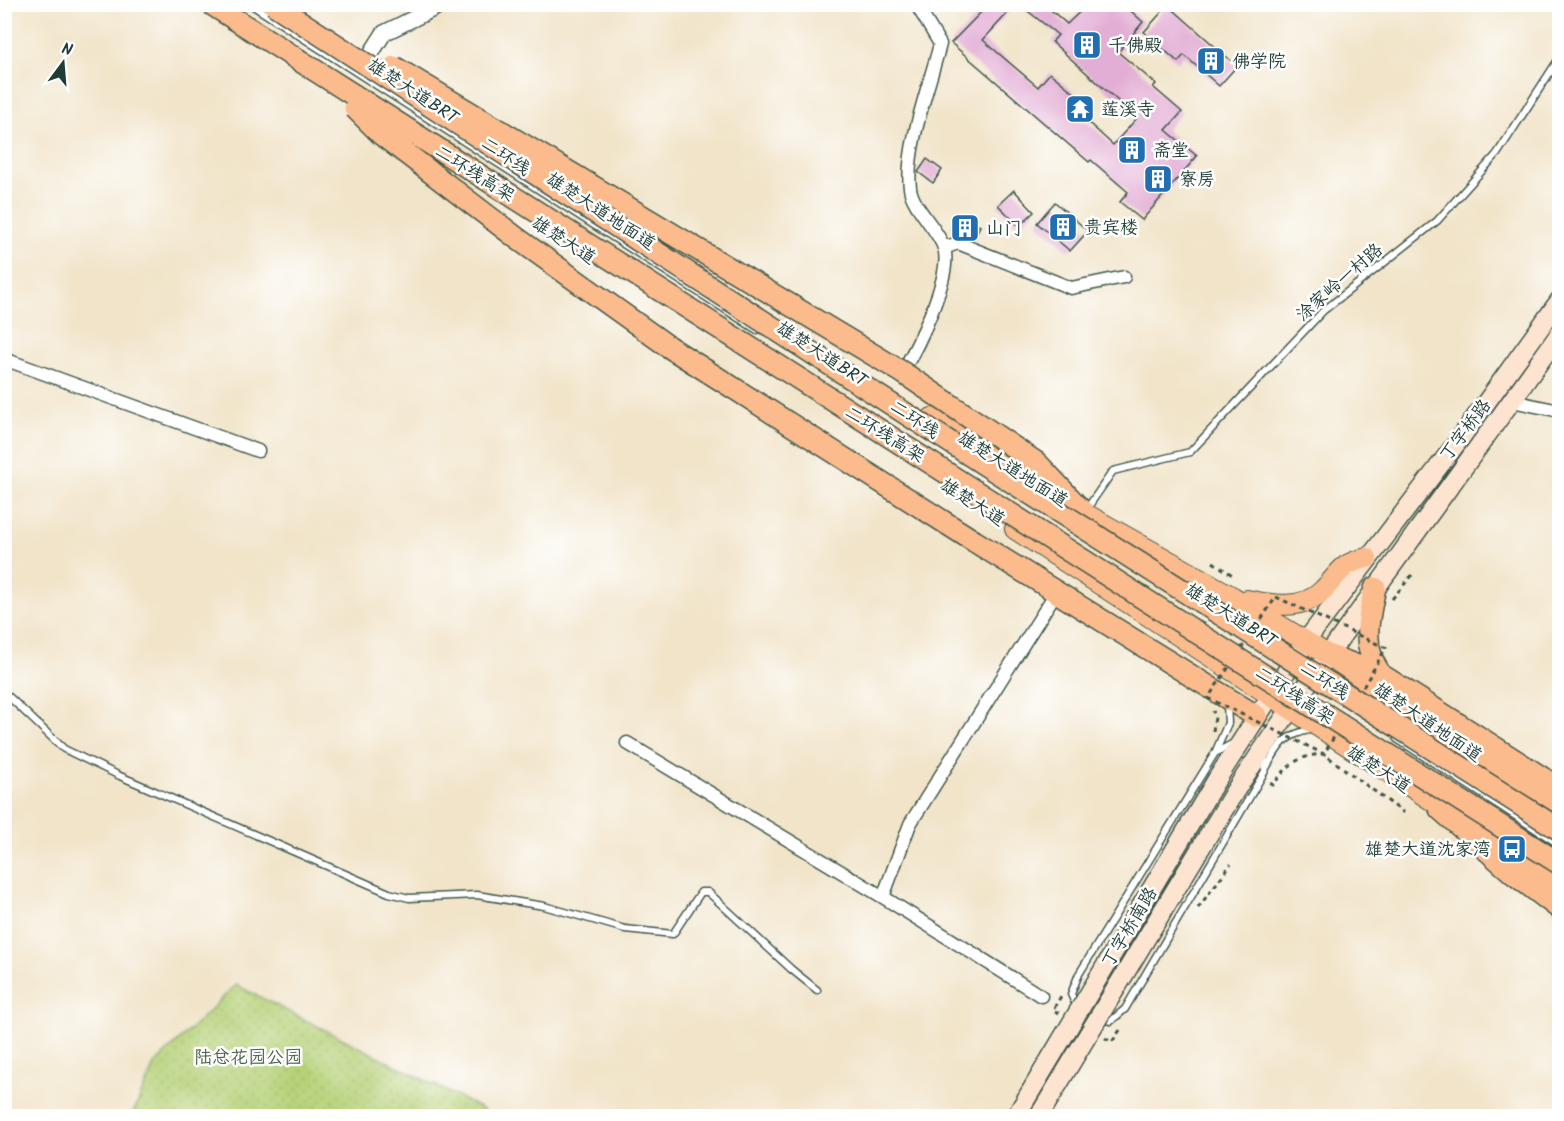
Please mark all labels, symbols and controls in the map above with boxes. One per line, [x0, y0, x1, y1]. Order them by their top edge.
building icon: 千佛殿 [1071, 29, 1103, 61]
place label: 千佛殿 [1108, 32, 1162, 61]
north arrow [33, 33, 93, 93]
text: N [58, 37, 75, 63]
building icon: 佛学院 [1195, 45, 1227, 77]
place label: 佛学院 [1232, 48, 1286, 77]
street label: 雄楚大道BRT [361, 52, 465, 133]
temple icon: 莲溪寺 [1064, 93, 1096, 125]
place label: 莲溪寺 [1101, 96, 1155, 125]
street label: 二环线 [475, 130, 536, 184]
building icon: 斋堂 [1116, 134, 1148, 166]
place label: 斋堂 [1153, 137, 1189, 166]
street label: 二环线高架 [428, 138, 520, 210]
building icon: 寮房 [1142, 163, 1174, 195]
place label: 寮房 [1179, 166, 1215, 195]
street label: 雄楚大道地面道 [542, 168, 660, 254]
street label: 雄楚大道 [528, 211, 600, 269]
building icon: 贵宾楼 [1047, 211, 1079, 243]
building icon: 山门 [949, 212, 981, 244]
place label: 贵宾楼 [1084, 214, 1138, 243]
place label: 山门 [986, 215, 1022, 244]
street label: 涂家岭一村路 [1290, 237, 1390, 330]
street label: 雄楚大道BRT [770, 315, 874, 396]
street label: 二环线 [884, 393, 945, 447]
street label: 丁字桥路 [1433, 393, 1499, 468]
street label: 二环线高架 [838, 399, 930, 471]
street label: 雄楚大道地面道 [954, 426, 1072, 512]
street label: 雄楚大道 [937, 474, 1009, 530]
street label: 雄楚大道BRT [1179, 577, 1283, 657]
street label: 二环线 [1294, 654, 1355, 708]
street label: 二环线高架 [1249, 660, 1340, 733]
street label: 雄楚大道地面道 [1367, 676, 1487, 770]
street label: 雄楚大道 [1340, 738, 1416, 802]
bus stop icon: 雄楚大道沈家湾 [1496, 833, 1528, 865]
place label: 雄楚大道沈家湾 [1365, 836, 1491, 865]
street label: 丁字桥南路 [1095, 882, 1166, 974]
park label: 陆总花园公园 [194, 1044, 302, 1073]

